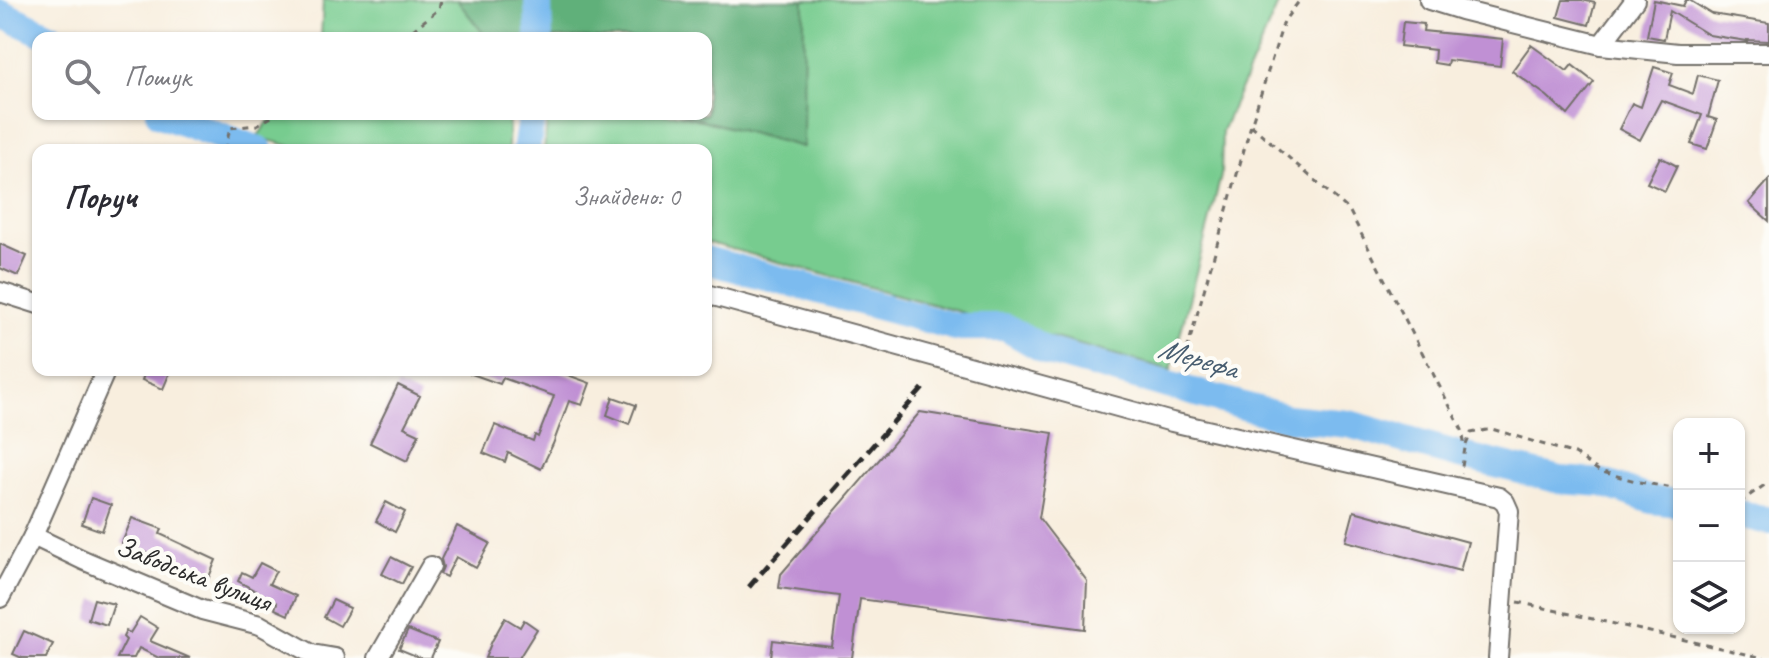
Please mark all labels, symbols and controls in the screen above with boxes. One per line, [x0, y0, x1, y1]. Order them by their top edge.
search box [32, 32, 712, 120]
icon: search [60, 54, 104, 98]
text: Пошук [124, 57, 191, 95]
text: Поруч [64, 175, 137, 218]
text: Знайдено: 0 [573, 180, 680, 213]
water label: Мерефа [1154, 329, 1245, 388]
map controls [1673, 418, 1745, 634]
button: + [1673, 418, 1745, 490]
button: − [1673, 490, 1745, 562]
street label: Заводська вулиця [111, 528, 279, 620]
button: layers [1673, 562, 1745, 634]

